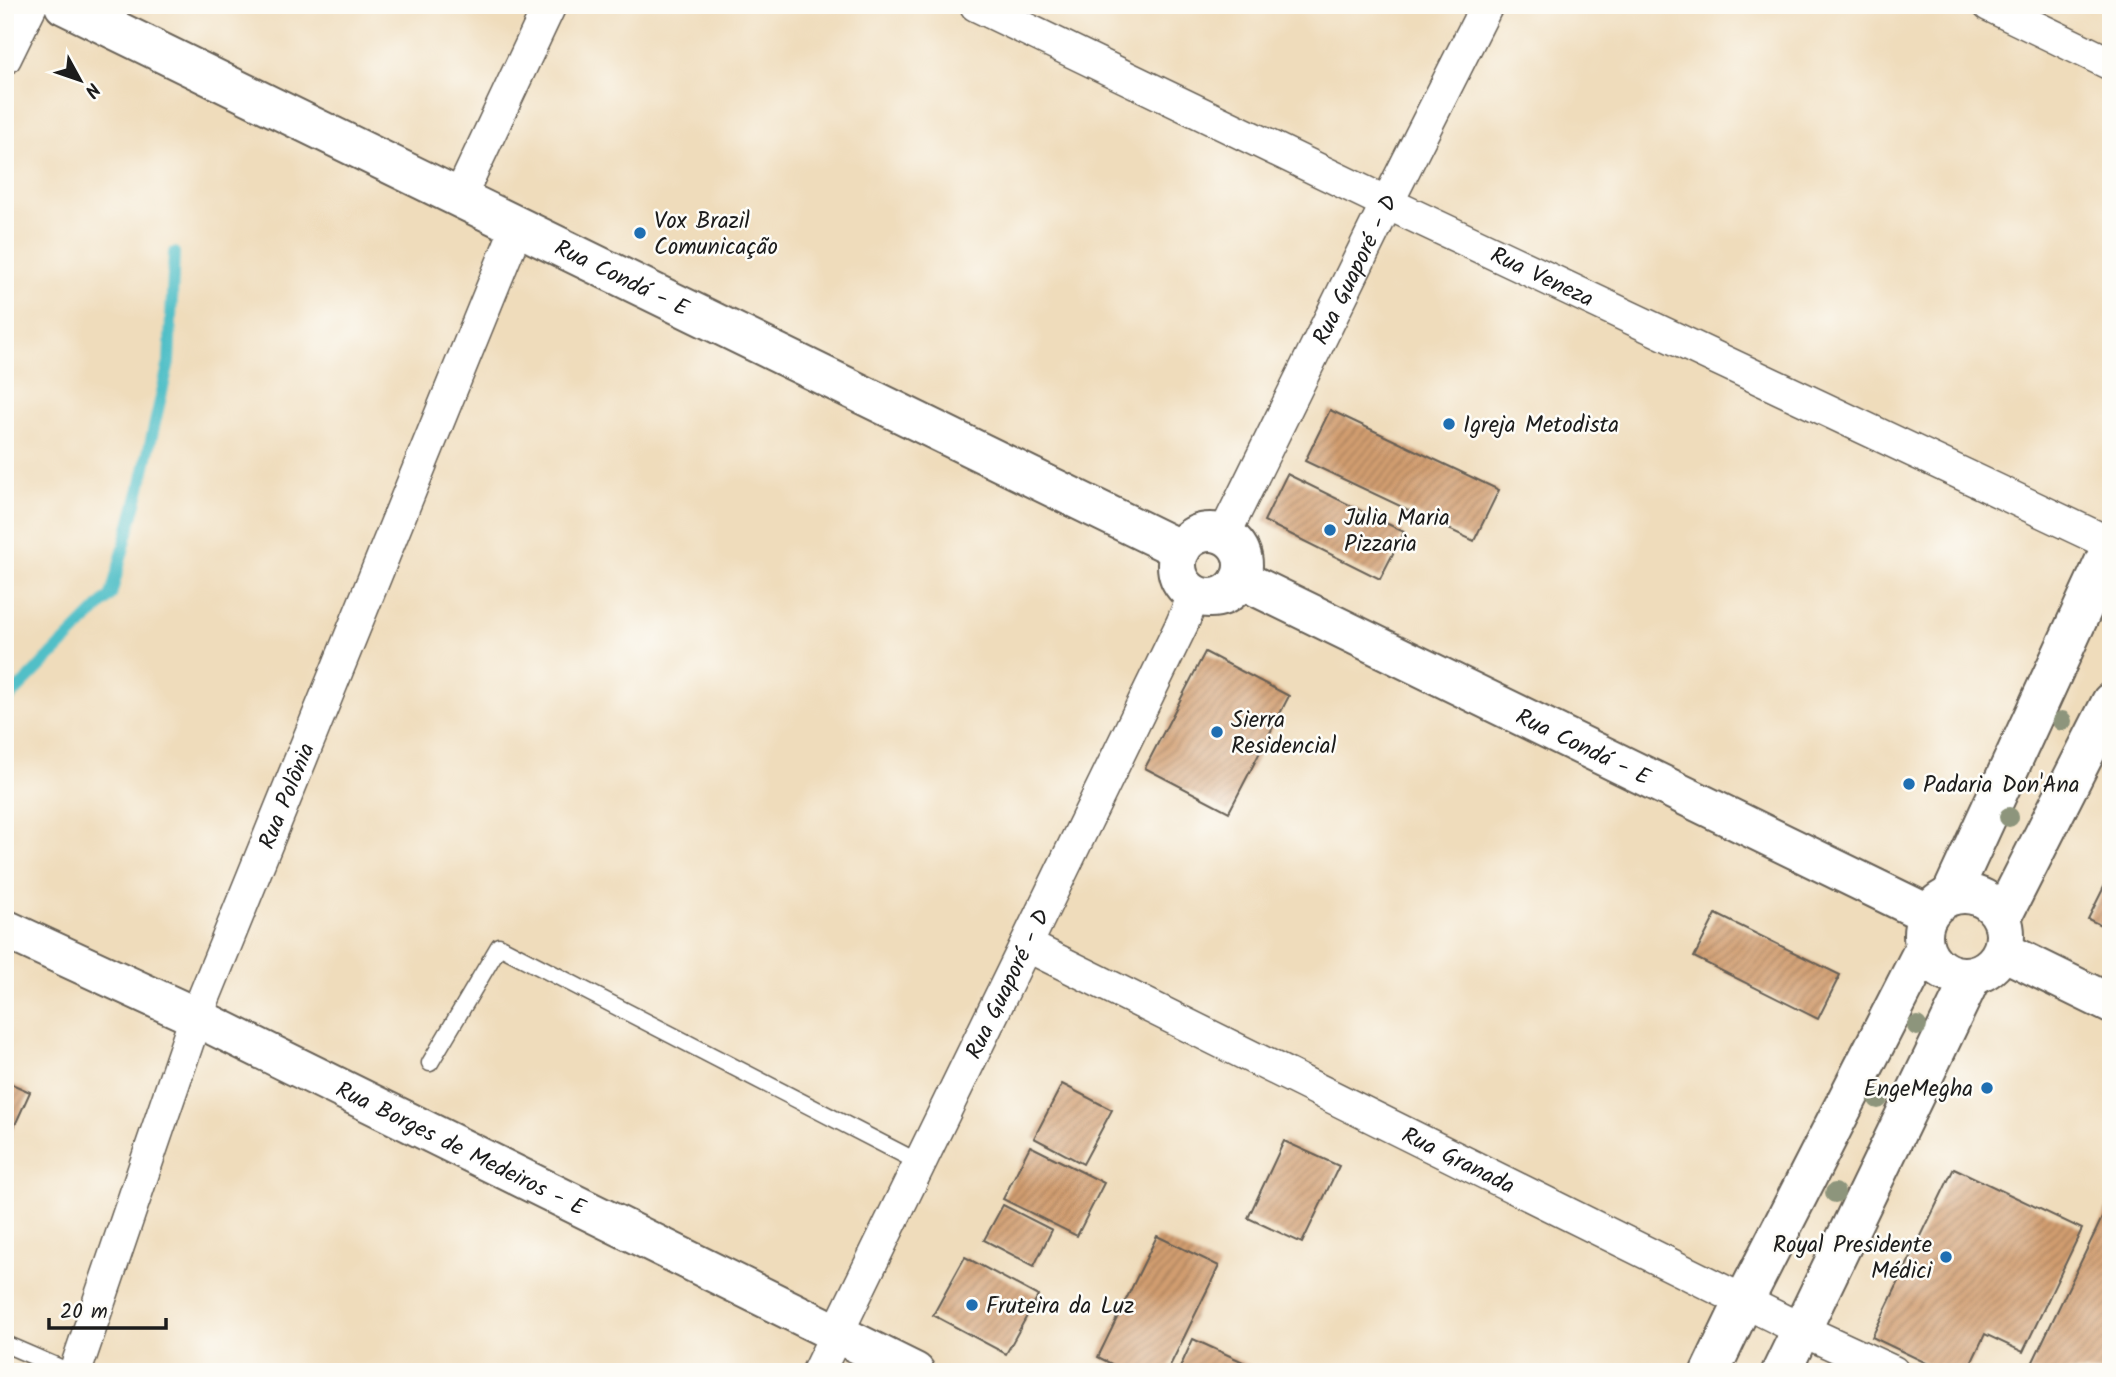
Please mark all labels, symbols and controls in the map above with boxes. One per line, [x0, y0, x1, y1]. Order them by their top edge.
north arrow [46, 46, 116, 116]
text: N [76, 75, 107, 104]
street label: Rua Guaporé - D [1304, 189, 1408, 351]
place label: Vox Brazil Comunicação [654, 204, 778, 266]
marker: Vox Brazil Comunicação [632, 225, 648, 241]
street label: Rua Condá - E [548, 231, 695, 327]
street label: Rua Veneza [1484, 238, 1599, 318]
place label: Igreja Metodista [1463, 408, 1619, 444]
marker: Igreja Metodista [1441, 416, 1457, 432]
place label: Julia Maria Pizzaria [1344, 501, 1450, 563]
marker: Julia Maria Pizzaria [1322, 522, 1338, 538]
street label: Rua Condá - E [1509, 700, 1657, 796]
place label: Sierra Residencial [1231, 703, 1337, 765]
marker: Sierra Residencial [1209, 724, 1225, 740]
street label: Rua Polônia [250, 738, 326, 855]
place label: Padaria Don'Ana [1923, 768, 2080, 804]
marker: Padaria Don'Ana [1901, 776, 1917, 792]
street label: Rua Guaporé - D [957, 903, 1061, 1066]
place label: EngeMegha [1863, 1072, 1973, 1108]
street label: Rua Borges de Medeiros - E [329, 1073, 592, 1227]
marker: EngeMegha [1979, 1080, 1995, 1096]
street label: Rua Granada [1395, 1118, 1521, 1205]
place label: Royal Presidente Médici [1773, 1228, 1934, 1290]
marker: Royal Presidente Médici [1938, 1249, 1954, 1265]
scale bar [49, 1286, 166, 1330]
place label: Fruteira da Luz [986, 1289, 1134, 1325]
text: 20 m [60, 1296, 108, 1329]
marker: Fruteira da Luz [964, 1297, 980, 1313]

